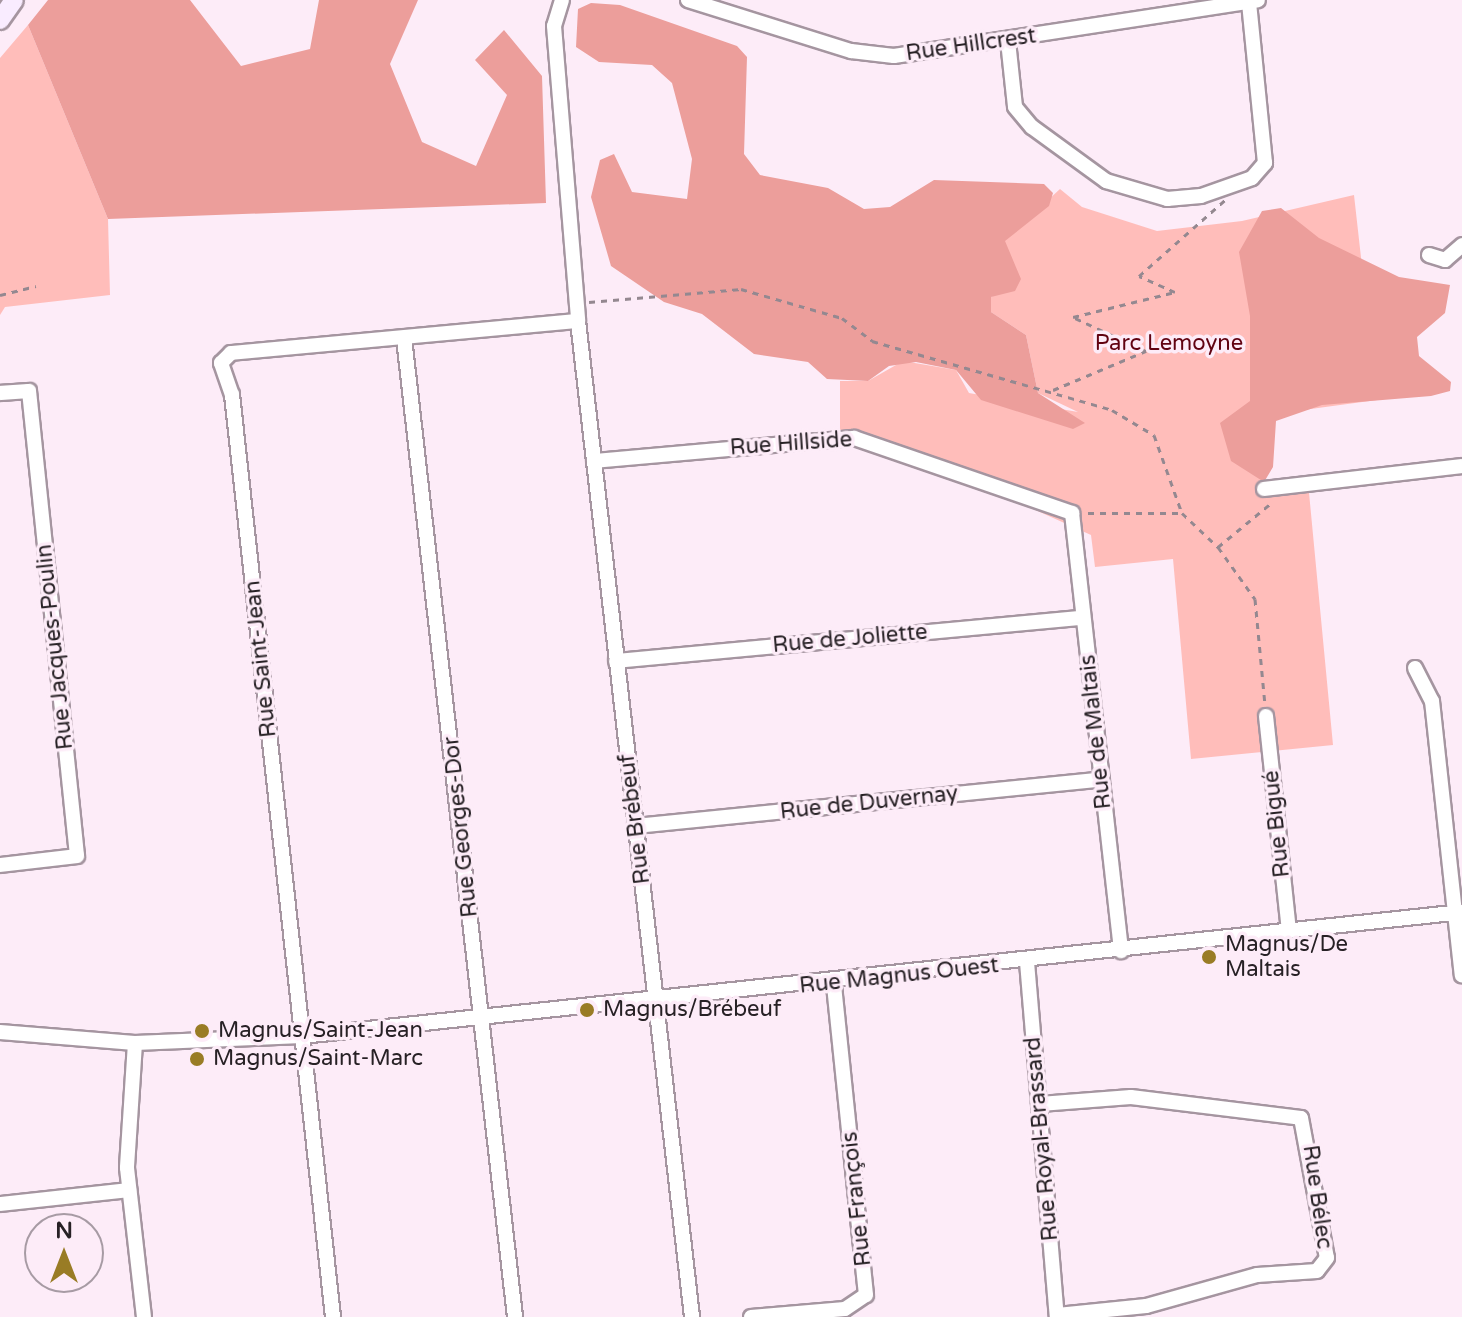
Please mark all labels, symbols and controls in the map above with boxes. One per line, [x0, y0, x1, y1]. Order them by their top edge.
street label: Rue Hillcrest [904, 23, 1038, 67]
park label: Parc Lemoyne [1095, 331, 1243, 357]
street label: Rue Hillside [729, 427, 853, 461]
street label: Rue Jacques-Poulin [31, 543, 79, 751]
street label: Rue Saint-Jean [240, 579, 282, 739]
street label: Rue de Joliette [771, 619, 929, 659]
street label: Rue de Maltais [1075, 653, 1117, 811]
street label: Rue Georges-Dor [438, 735, 484, 919]
street label: Rue Brébeuf [614, 752, 656, 886]
street label: Rue Bigué [1258, 769, 1296, 879]
street label: Rue de Duvernay [779, 781, 959, 825]
place label: Magnus/De Maltais [1225, 931, 1348, 982]
marker: Magnus/De Maltais [1200, 948, 1218, 966]
street label: Rue Magnus Ouest [798, 952, 1000, 1000]
place label: Magnus/Brébeuf [603, 997, 781, 1023]
marker: Magnus/Brébeuf [578, 1001, 596, 1019]
place label: Magnus/Saint-Jean [218, 1018, 423, 1044]
marker: Magnus/Saint-Jean [193, 1022, 211, 1040]
street label: Rue Royal-Brassard [1020, 1036, 1064, 1242]
place label: Magnus/Saint-Marc [213, 1046, 423, 1072]
marker: Magnus/Saint-Marc [188, 1050, 206, 1068]
street label: Rue François [837, 1130, 877, 1268]
street label: Rue Bélec [1297, 1143, 1337, 1251]
north arrow [24, 1213, 104, 1293]
text: N [55, 1218, 73, 1244]

